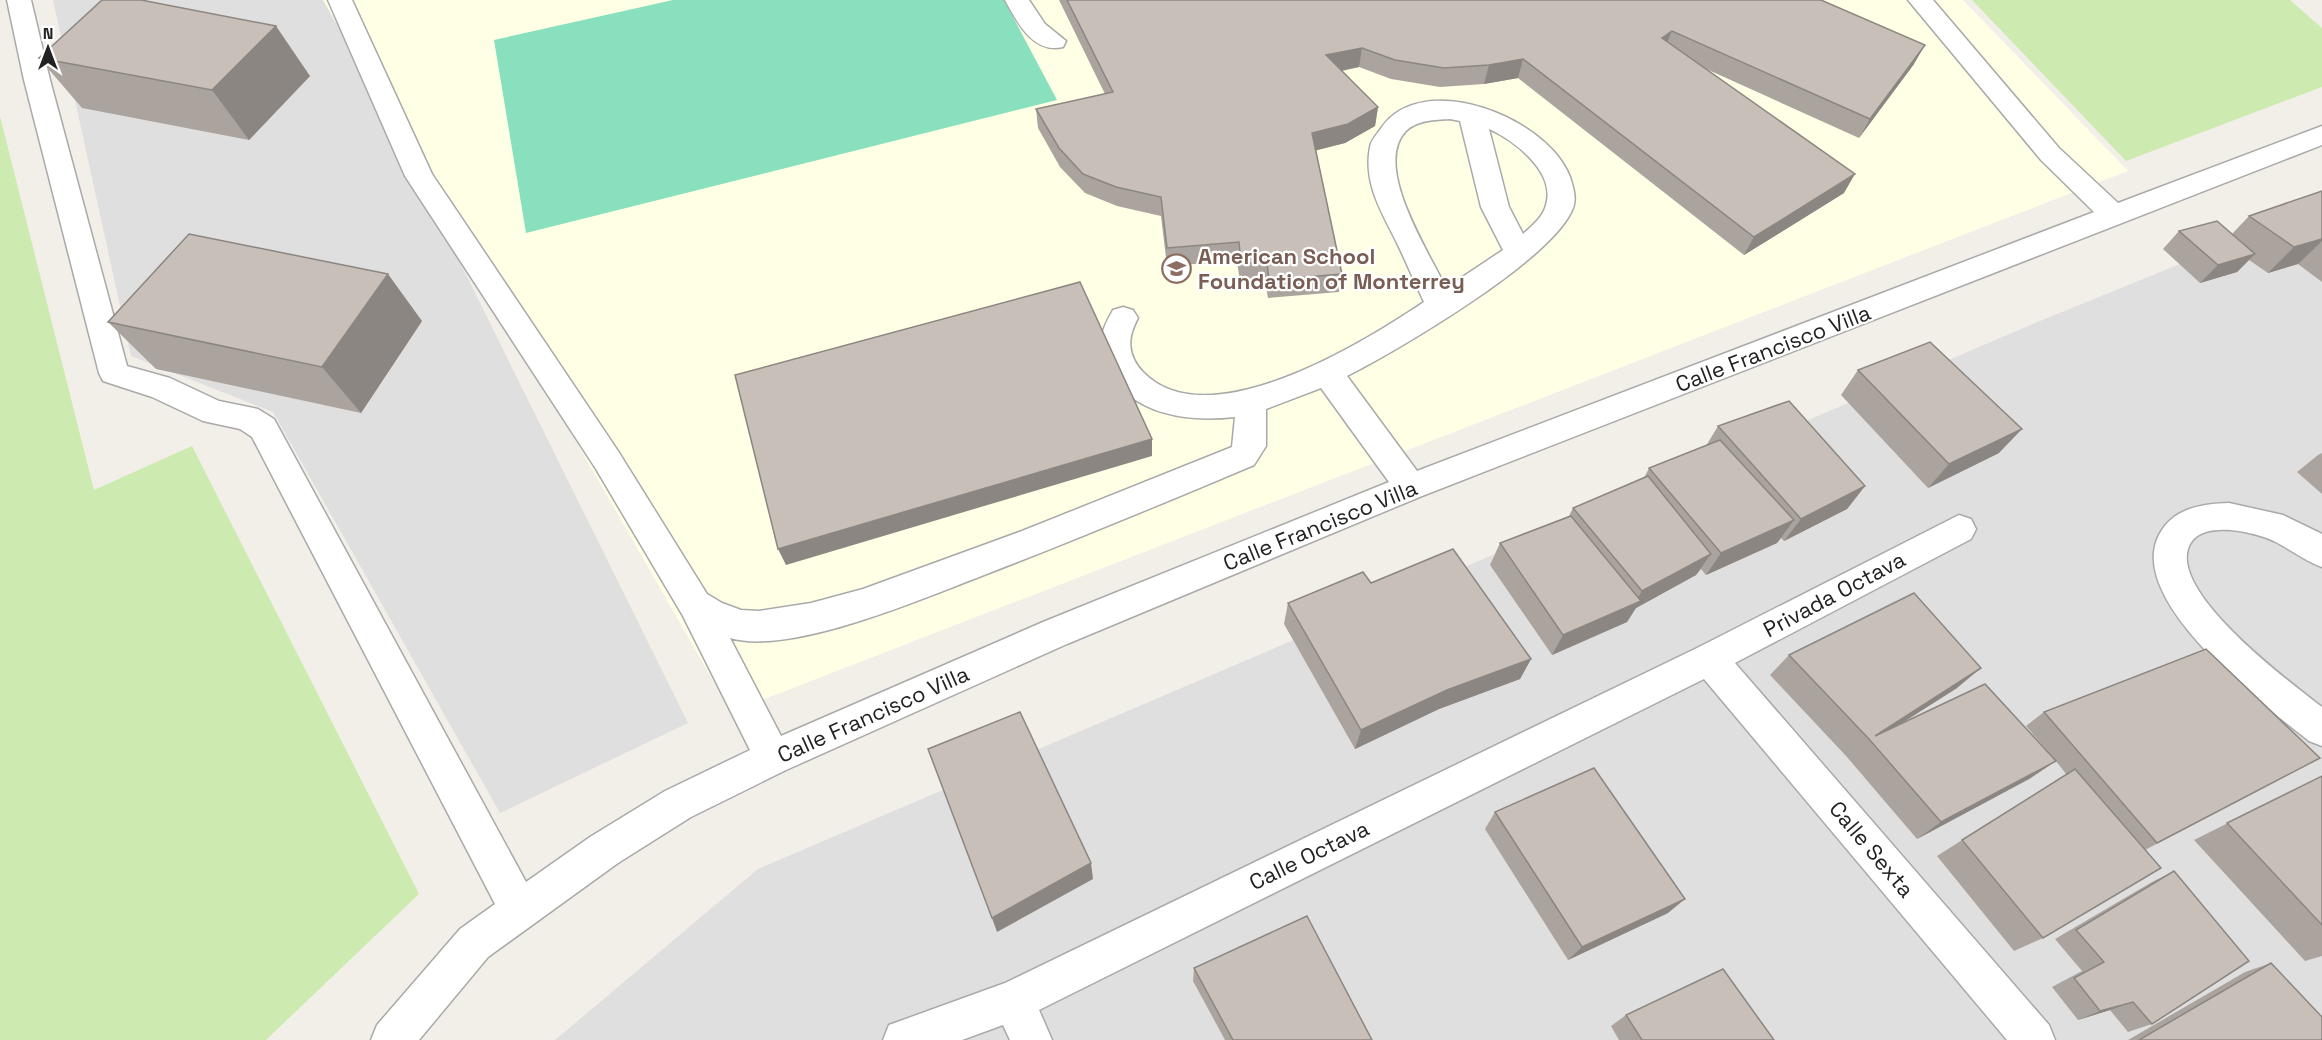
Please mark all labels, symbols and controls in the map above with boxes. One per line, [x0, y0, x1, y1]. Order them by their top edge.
north arrow [18, 18, 78, 78]
text: N [43, 23, 53, 44]
place label: American School Foundation of Monterrey [1198, 242, 1465, 295]
school or university icon: American School Foundation of Monterrey [1161, 253, 1193, 285]
street label: Calle Francisco Villa [1671, 298, 1875, 398]
street label: Calle Francisco Villa [1219, 473, 1421, 577]
street label: Privada Octava [1758, 545, 1910, 643]
street label: Calle Francisco Villa [773, 659, 974, 769]
street label: Calle Sexta [1823, 795, 1921, 903]
street label: Calle Octava [1244, 814, 1374, 896]

